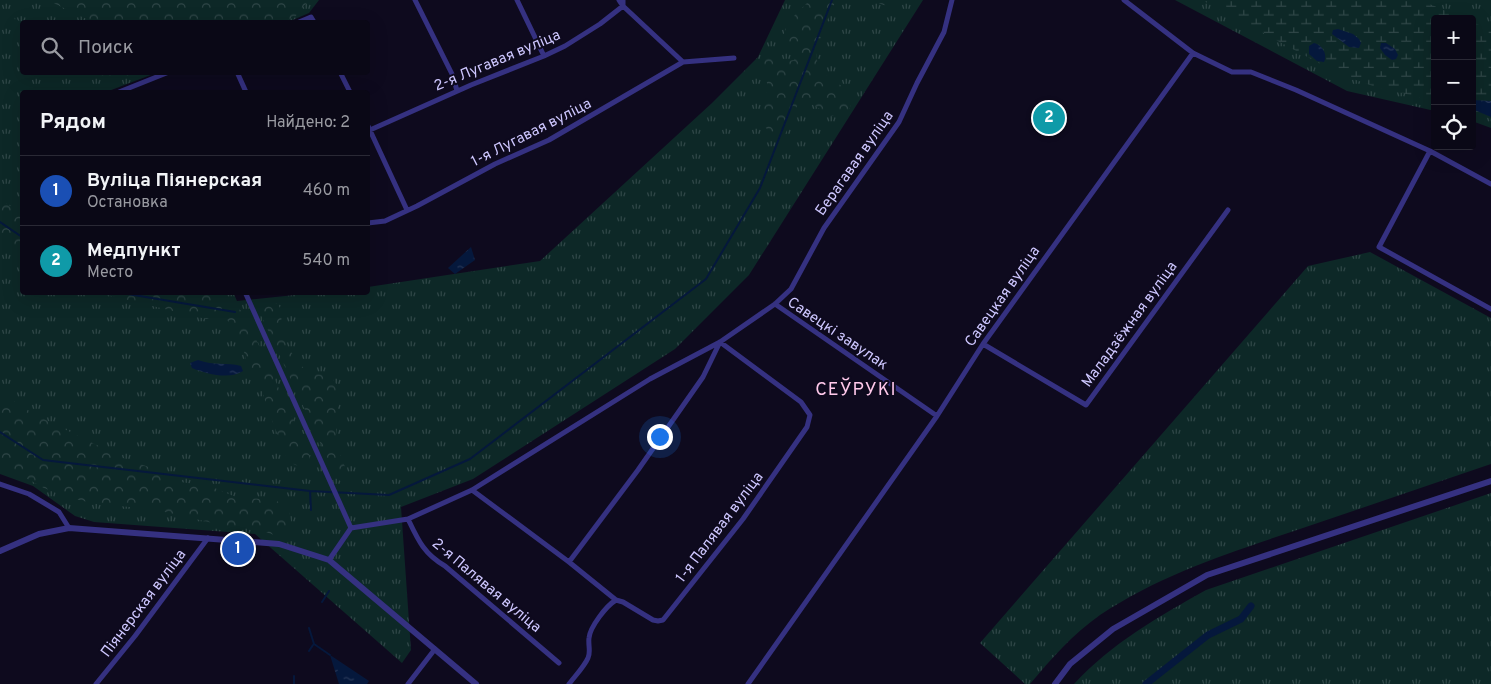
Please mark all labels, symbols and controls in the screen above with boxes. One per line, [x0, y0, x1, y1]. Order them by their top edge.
map controls [1431, 15, 1476, 150]
button: + [1431, 15, 1476, 60]
search box [20, 20, 370, 75]
street label: 2-я Лугавая вуліца [431, 26, 564, 97]
icon: search [38, 34, 66, 62]
text: Поиск [78, 36, 134, 60]
button: − [1431, 60, 1476, 105]
street label: 1-я Лугавая вуліца [468, 95, 595, 172]
pin: 2 [1033, 99, 1065, 137]
button: locate [1431, 105, 1476, 150]
street label: Берагавая вуліца [812, 108, 899, 220]
text: Рядом [40, 109, 106, 136]
text: Найдено: 2 [266, 113, 350, 133]
text: Вуліца Піянерская [87, 169, 262, 193]
text: 1 [53, 181, 59, 201]
text: 460 m [303, 181, 350, 201]
text: Остановка [87, 193, 168, 213]
text: Медпункт [87, 239, 180, 263]
street label: Савецкая вуліца [961, 243, 1045, 351]
text: 2 [51, 251, 61, 271]
text: 540 m [302, 251, 350, 271]
street label: Маладзёжная вуліца [1078, 258, 1182, 392]
text: Место [87, 263, 133, 283]
street label: Савецкі завулак [783, 294, 891, 375]
district label: СЕЎРУКІ [815, 377, 897, 402]
your location [647, 424, 673, 450]
street label: 1-я Палявая вуліца [672, 469, 768, 587]
pin: 1 [222, 530, 254, 568]
street label: 2-я Палявая вуліца [427, 535, 545, 638]
street label: Піянерская вуліца [97, 546, 191, 662]

